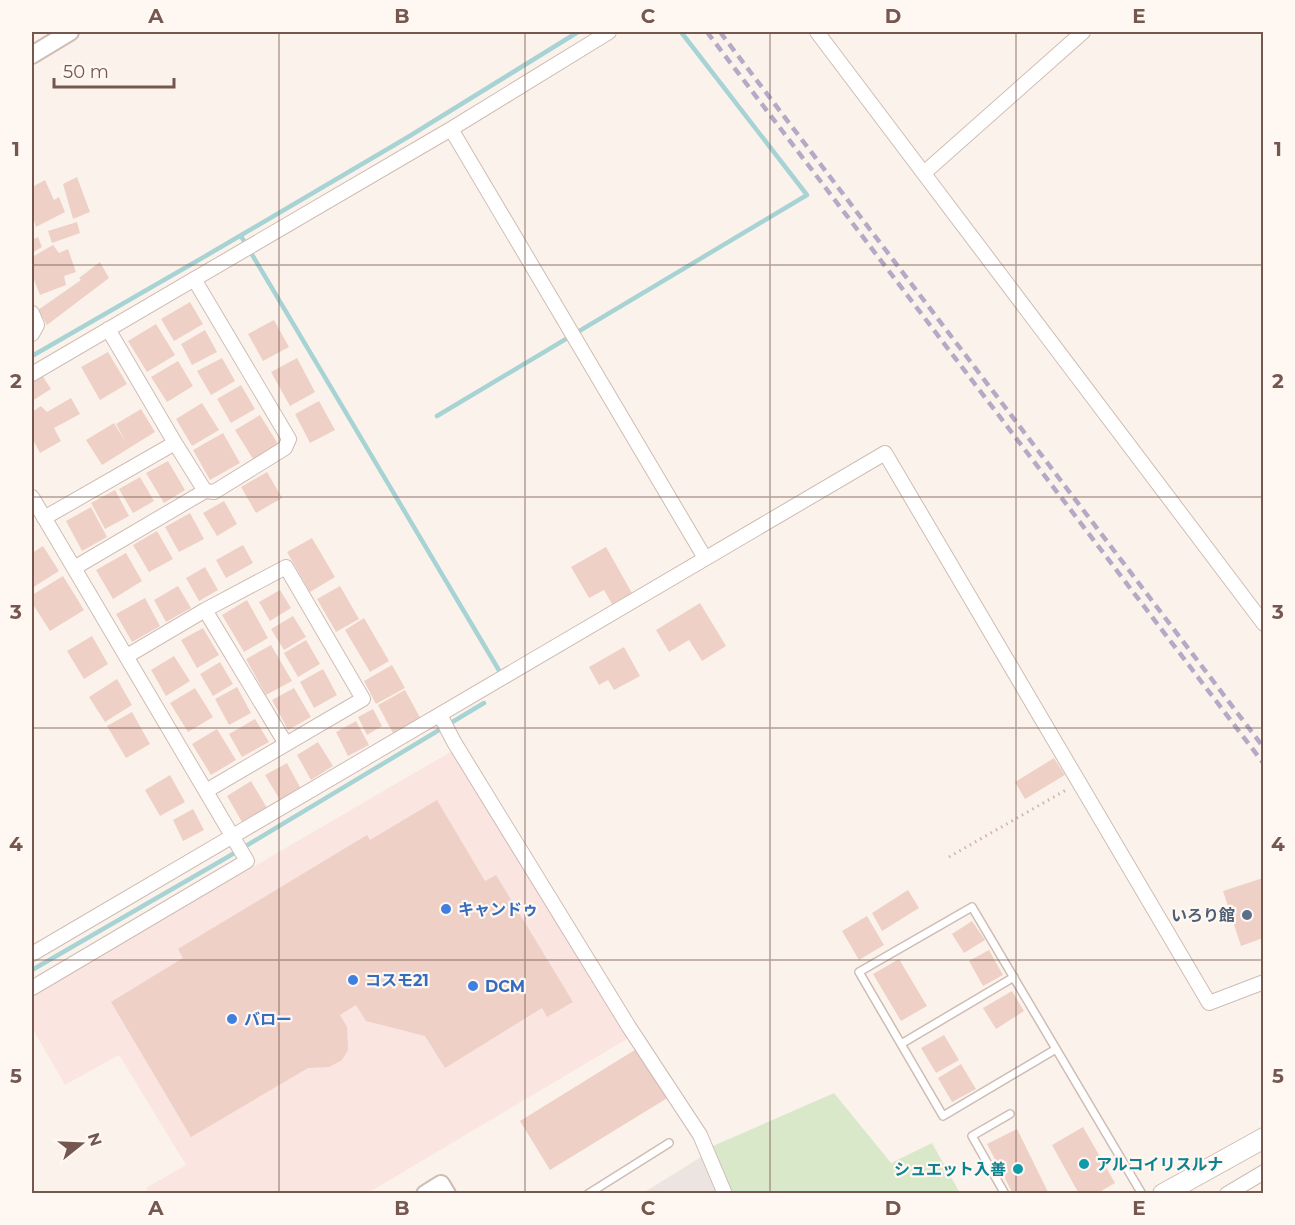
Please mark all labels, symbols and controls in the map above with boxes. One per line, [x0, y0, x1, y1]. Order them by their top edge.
text: A [147, 4, 164, 28]
text: B [394, 4, 410, 28]
text: C [641, 4, 656, 28]
text: D [885, 4, 901, 28]
text: E [1132, 4, 1146, 28]
scale bar [54, 51, 174, 89]
text: 50 m [63, 61, 109, 83]
text: 1 [12, 137, 20, 161]
text: 1 [1274, 137, 1282, 161]
text: 2 [10, 369, 22, 393]
text: 2 [1272, 369, 1284, 393]
text: 3 [9, 600, 22, 624]
text: 3 [1271, 600, 1284, 624]
text: 4 [9, 832, 23, 856]
text: 4 [1271, 832, 1285, 856]
place label: キャンドゥ [458, 900, 538, 919]
marker: キャンドゥ [439, 902, 453, 916]
place label: いろり館 [1171, 906, 1235, 925]
marker: いろり館 [1240, 908, 1254, 922]
place label: コスモ21 [365, 971, 429, 990]
marker: コスモ21 [346, 973, 360, 987]
place label: DCM [485, 977, 525, 996]
marker: DCM [466, 979, 480, 993]
place label: バロー [244, 1010, 292, 1029]
marker: バロー [225, 1012, 239, 1026]
text: 5 [10, 1064, 22, 1088]
text: 5 [1272, 1064, 1284, 1088]
north arrow [51, 1114, 111, 1174]
text: N [84, 1130, 106, 1149]
place label: アルコイリスルナ [1096, 1155, 1224, 1174]
marker: アルコイリスルナ [1077, 1157, 1091, 1171]
place label: シュエット入善 [894, 1160, 1006, 1179]
marker: シュエット入善 [1011, 1162, 1025, 1176]
text: A [147, 1196, 164, 1220]
text: B [394, 1196, 410, 1220]
text: C [641, 1196, 656, 1220]
text: D [885, 1196, 901, 1220]
text: E [1132, 1196, 1146, 1220]

